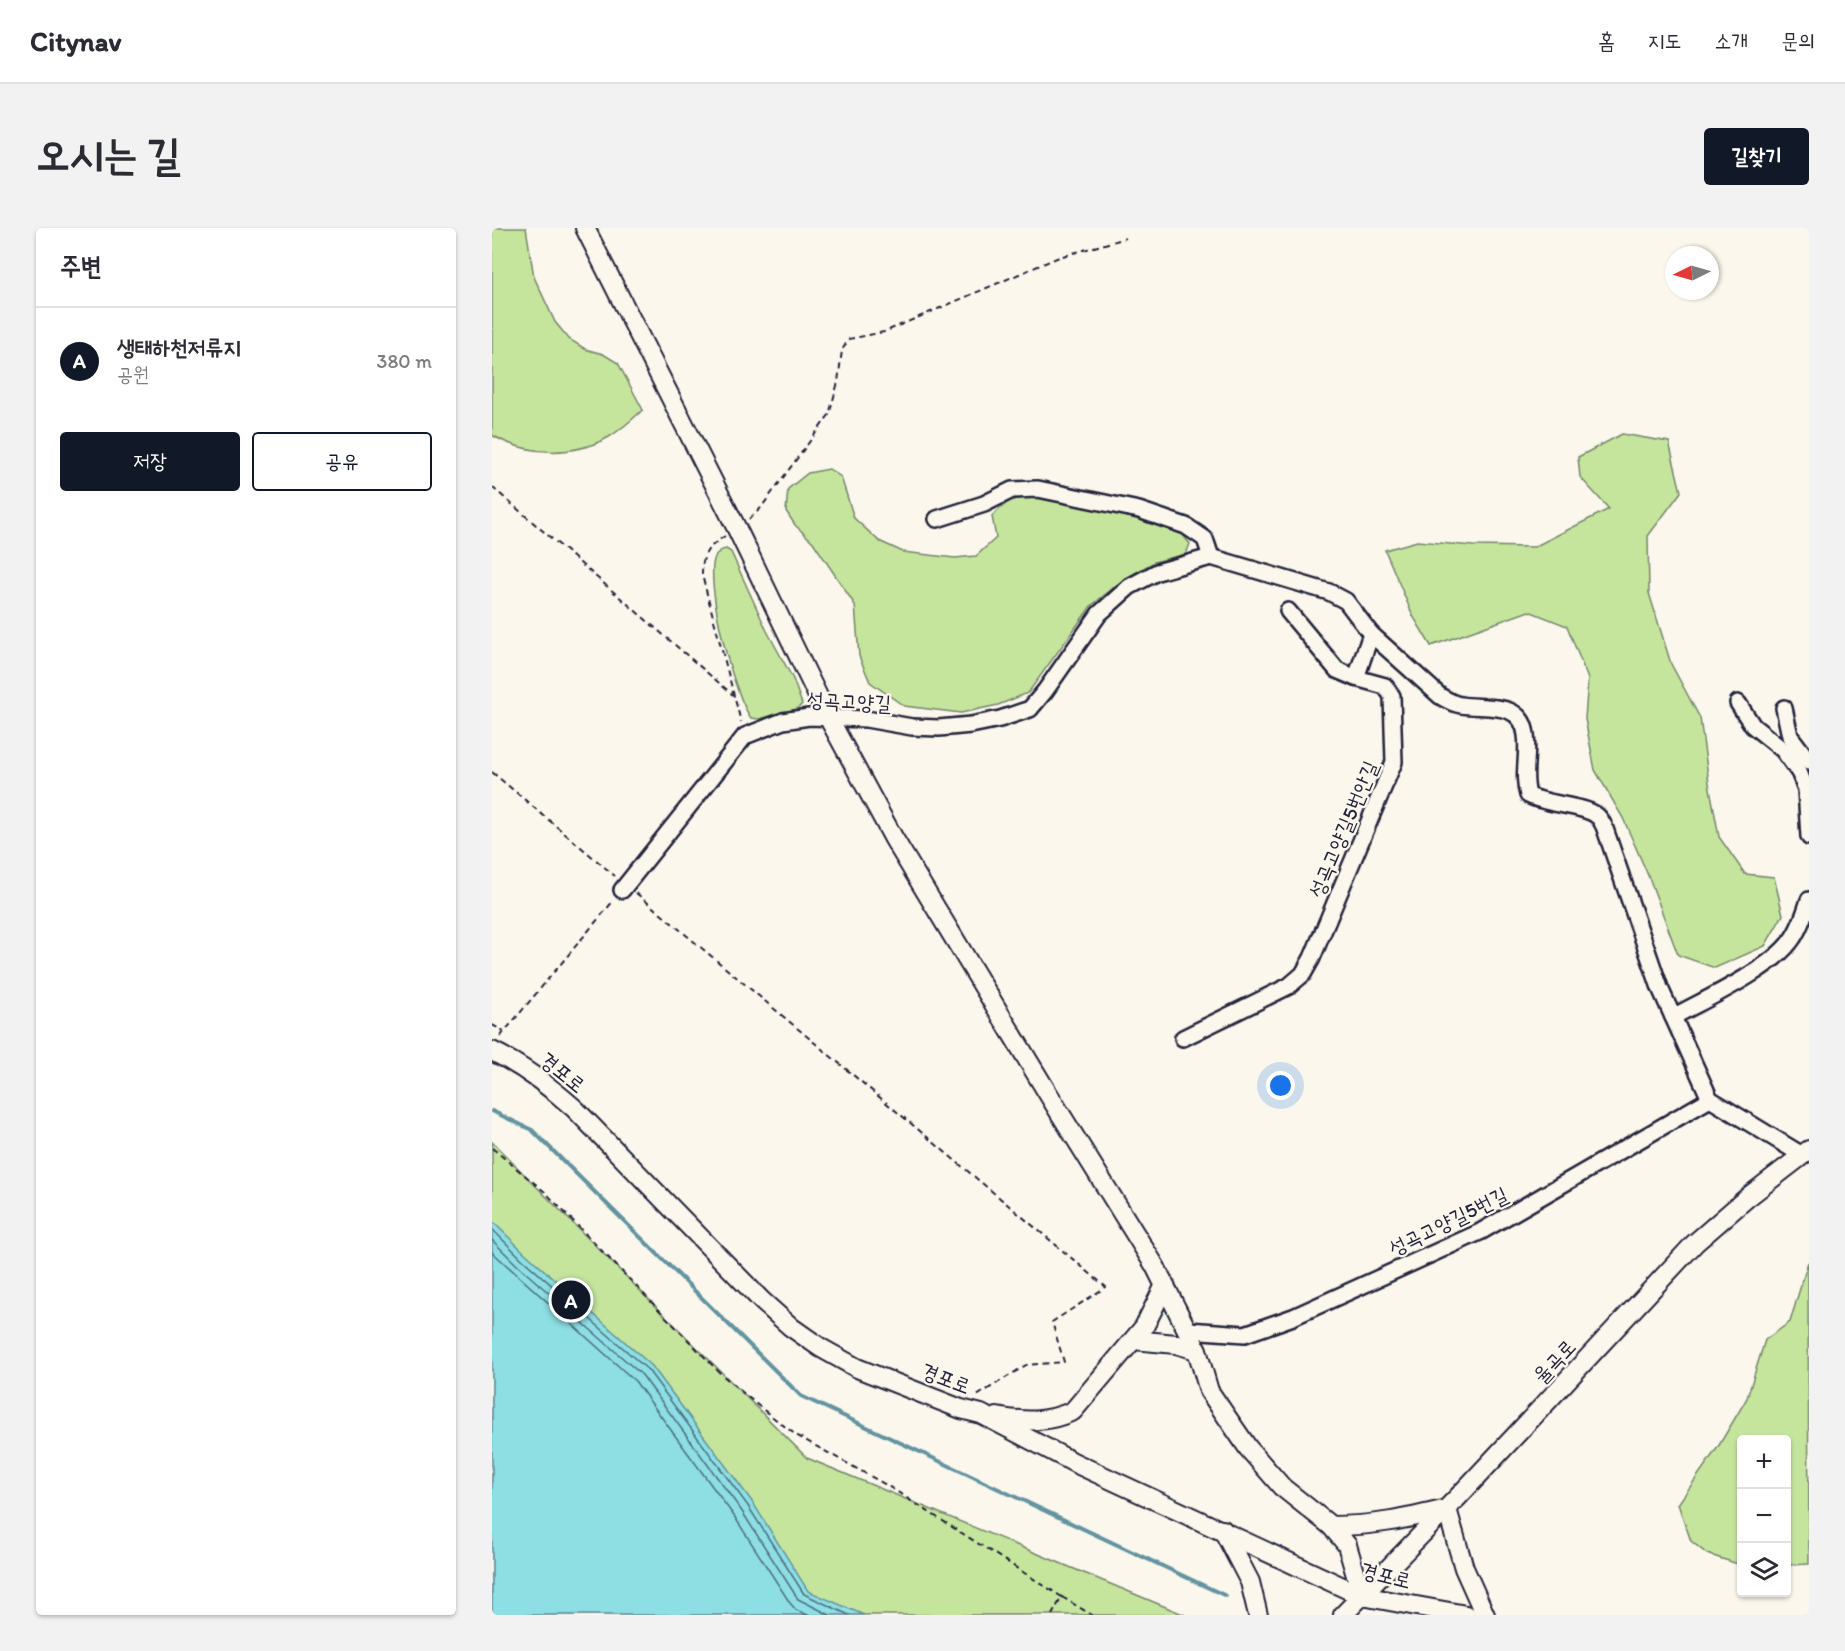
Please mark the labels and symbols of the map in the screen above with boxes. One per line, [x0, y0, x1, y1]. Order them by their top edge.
north arrow [1665, 246, 1719, 300]
street label: 성곡고양길 [806, 686, 892, 716]
street label: 성곡고양길5번안길 [1303, 757, 1383, 901]
street label: 경포로 [535, 1046, 591, 1098]
your location [1266, 1071, 1295, 1100]
street label: 성곡고양길5번길 [1384, 1181, 1512, 1261]
pin: A [552, 1278, 590, 1322]
street label: 율곡로 [1528, 1334, 1580, 1388]
street label: 경포로 [918, 1357, 974, 1399]
street label: 경포로 [1358, 1557, 1414, 1593]

